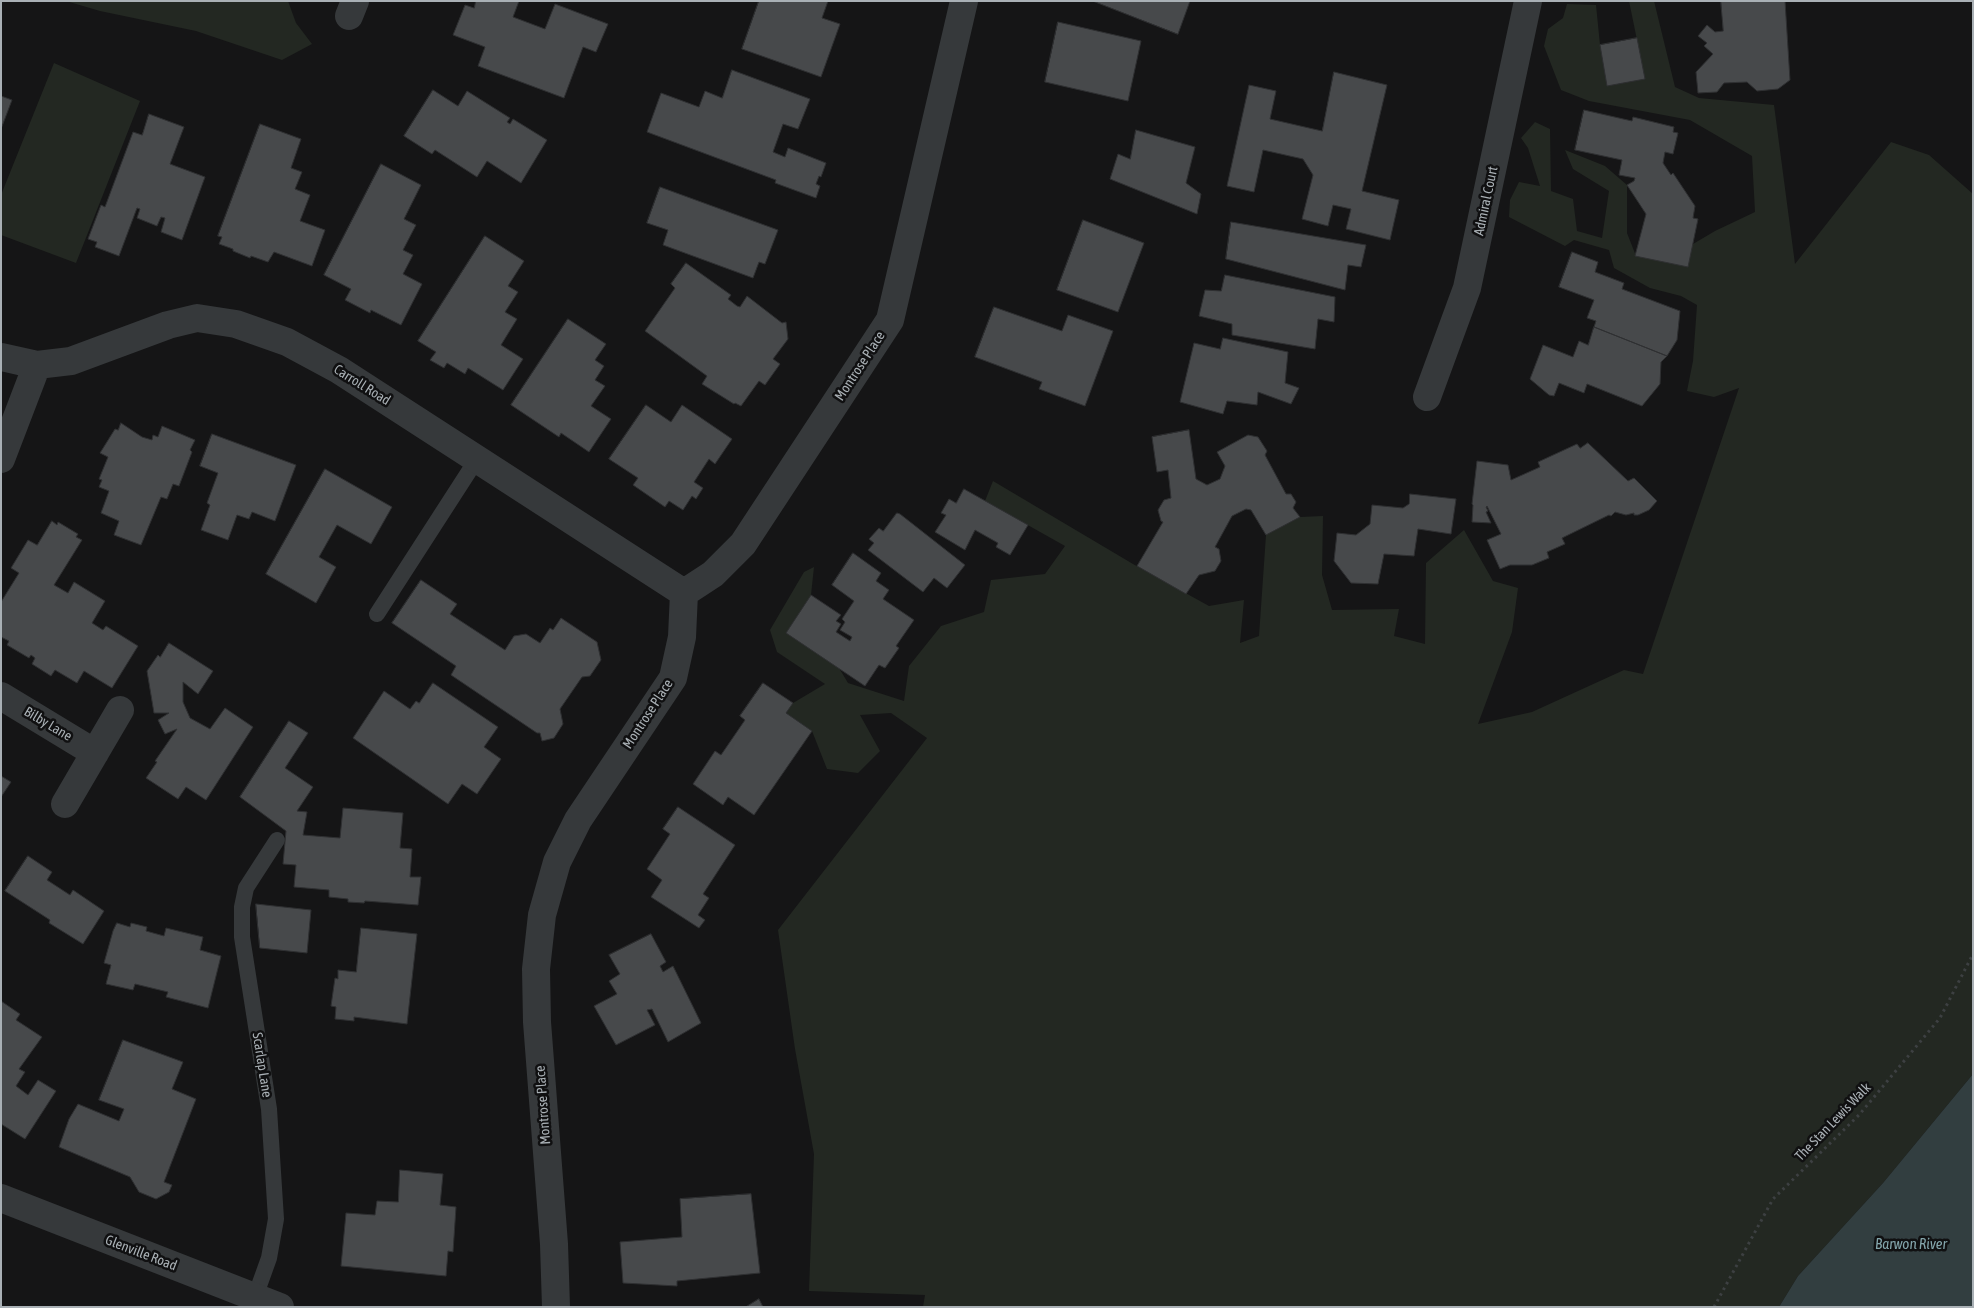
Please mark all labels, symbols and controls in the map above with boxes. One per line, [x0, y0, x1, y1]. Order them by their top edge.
street label: Admiral Court [1470, 165, 1502, 237]
street label: Montrose Place [831, 328, 889, 404]
street label: Carroll Road [331, 361, 393, 409]
street label: Montrose Place [619, 676, 677, 752]
street label: Bilby Lane [21, 703, 75, 745]
street label: Scarlap Lane [249, 1031, 275, 1099]
street label: Montrose Place [532, 1065, 554, 1145]
street label: The Stan Lewis Walk [1791, 1079, 1875, 1165]
street label: Glenville Road [103, 1232, 179, 1274]
water label: Barwon River [1875, 1235, 1947, 1253]

